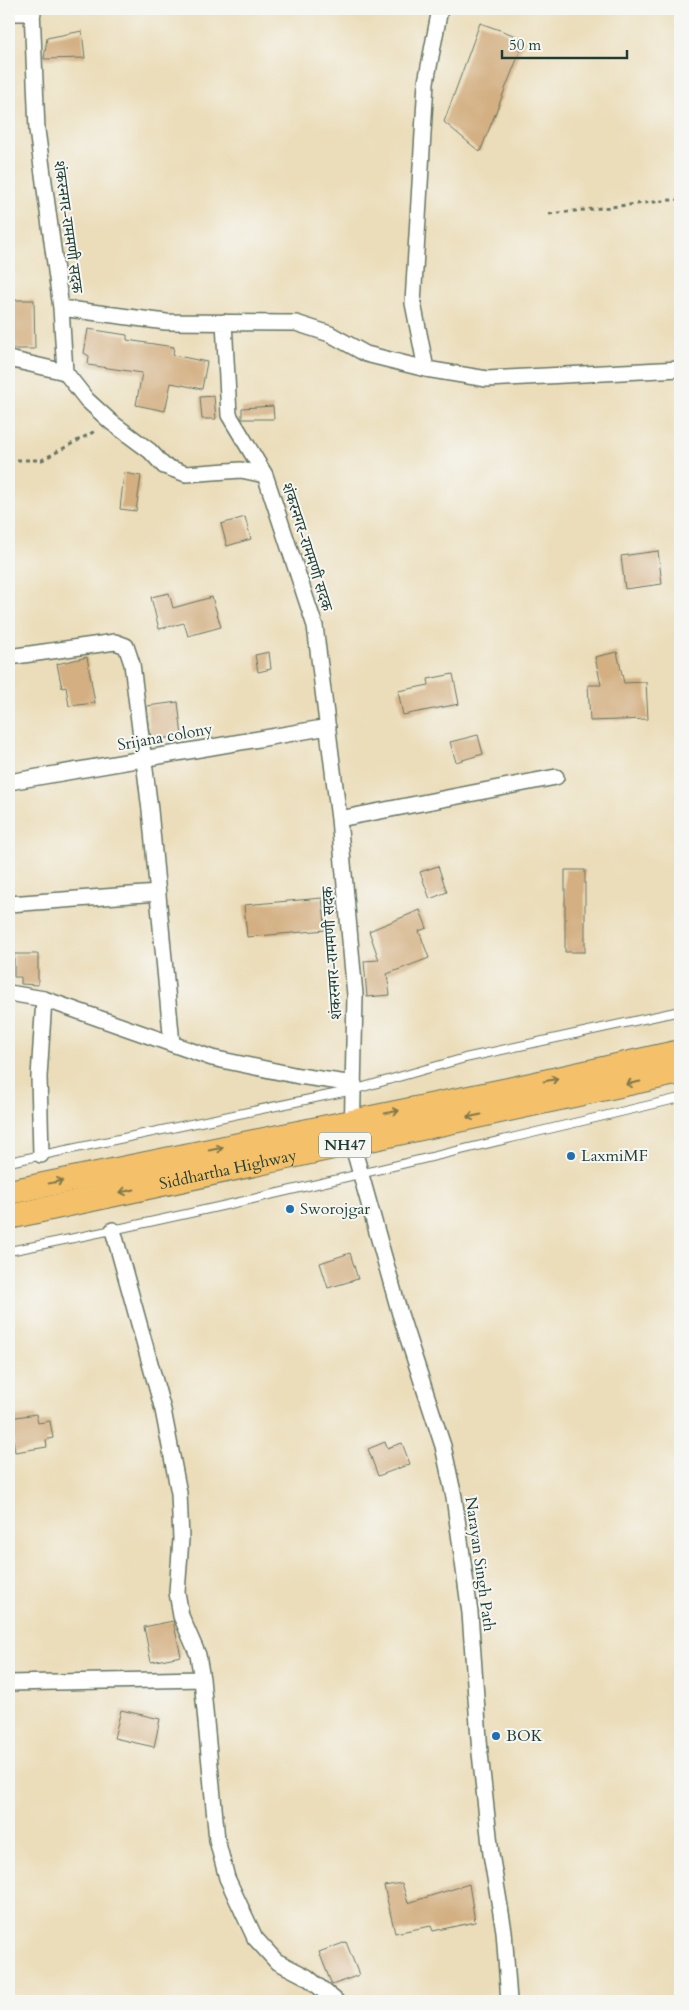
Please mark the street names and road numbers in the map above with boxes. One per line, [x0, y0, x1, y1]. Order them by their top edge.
street label: शंकरनगर-राममणी सदक [48, 159, 88, 296]
street label: शंकरनगर-राममणी सदक [276, 480, 339, 615]
street label: Srijana colony [116, 718, 215, 756]
street label: शंकरनगर-राममणी सदक [316, 884, 348, 1020]
road number: NH47 [319, 1132, 371, 1158]
street label: Siddhartha Highway [157, 1144, 299, 1195]
street label: Narayan Singh Path [460, 1495, 500, 1633]

